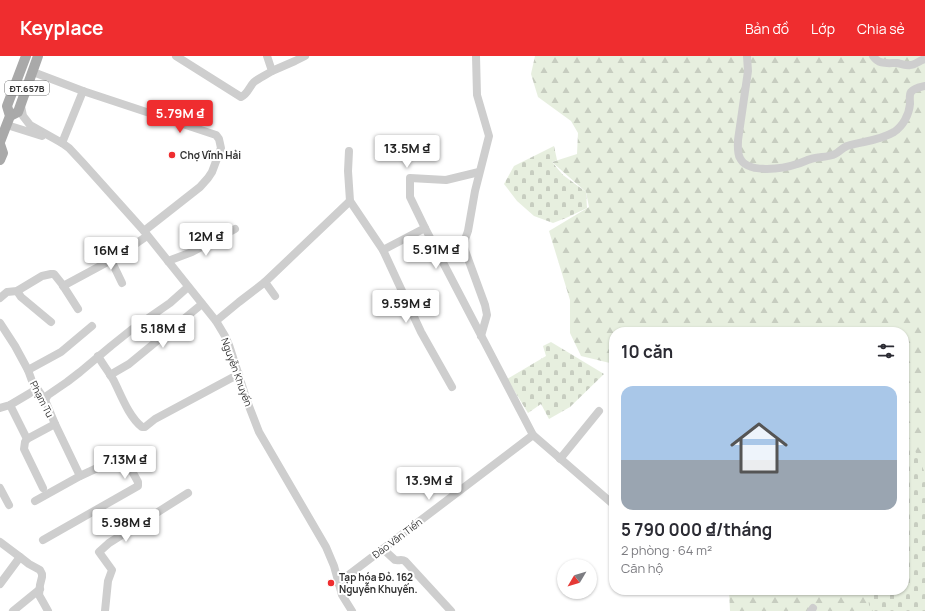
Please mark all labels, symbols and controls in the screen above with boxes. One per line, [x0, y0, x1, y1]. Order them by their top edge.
text: Keyplace [20, 15, 103, 41]
text: Bản đồ [745, 19, 789, 38]
text: Lớp [811, 19, 835, 38]
text: Chia sẻ [857, 19, 905, 38]
road number: ĐT.657B [5, 81, 49, 95]
pin: 5.79M ₫ [143, 100, 217, 134]
text: 5.79M ₫ [156, 104, 204, 122]
pin: 13.5M ₫ [370, 135, 444, 169]
text: 13.5M ₫ [384, 139, 430, 157]
place label: Chợ Vĩnh Hải [180, 148, 241, 162]
marker: Chợ Vĩnh Hải [167, 150, 177, 160]
pin: 12M ₫ [178, 223, 234, 257]
text: 12M ₫ [188, 227, 224, 245]
pin: 5.91M ₫ [399, 236, 473, 270]
pin: 16M ₫ [83, 237, 139, 271]
text: 5.91M ₫ [412, 240, 460, 258]
text: 16M ₫ [93, 241, 129, 259]
pin: 9.59M ₫ [369, 290, 443, 324]
text: 9.59M ₫ [381, 294, 431, 312]
pin: 5.18M ₫ [126, 315, 200, 349]
text: 5.18M ₫ [140, 319, 186, 337]
street label: Nguyễn Khuyến [218, 336, 256, 408]
text: 10 căn [621, 340, 673, 363]
icon: filters [875, 340, 897, 362]
street label: Phạm Tu [27, 378, 57, 420]
icon: home [723, 412, 795, 484]
pin: 7.13M ₫ [88, 446, 162, 480]
text: 7.13M ₫ [103, 450, 147, 468]
pin: 13.9M ₫ [392, 467, 466, 501]
text: 13.9M ₫ [405, 471, 453, 489]
pin: 5.98M ₫ [89, 509, 163, 543]
text: 5.98M ₫ [101, 513, 151, 531]
street label: Đào Văn Tiến [369, 515, 425, 561]
text: 5 790 000 ₫/tháng [621, 518, 772, 541]
text: 2 phòng · 64 m² [621, 541, 712, 559]
north arrow [557, 559, 597, 599]
map controls [557, 559, 597, 599]
text: Căn hộ [621, 559, 663, 577]
place label: Tạp hóa Đỏ. 162 Nguyễn Khuyến. [339, 570, 418, 596]
marker: Tạp hóa Đỏ. 162 Nguyễn Khuyến. [326, 578, 336, 588]

